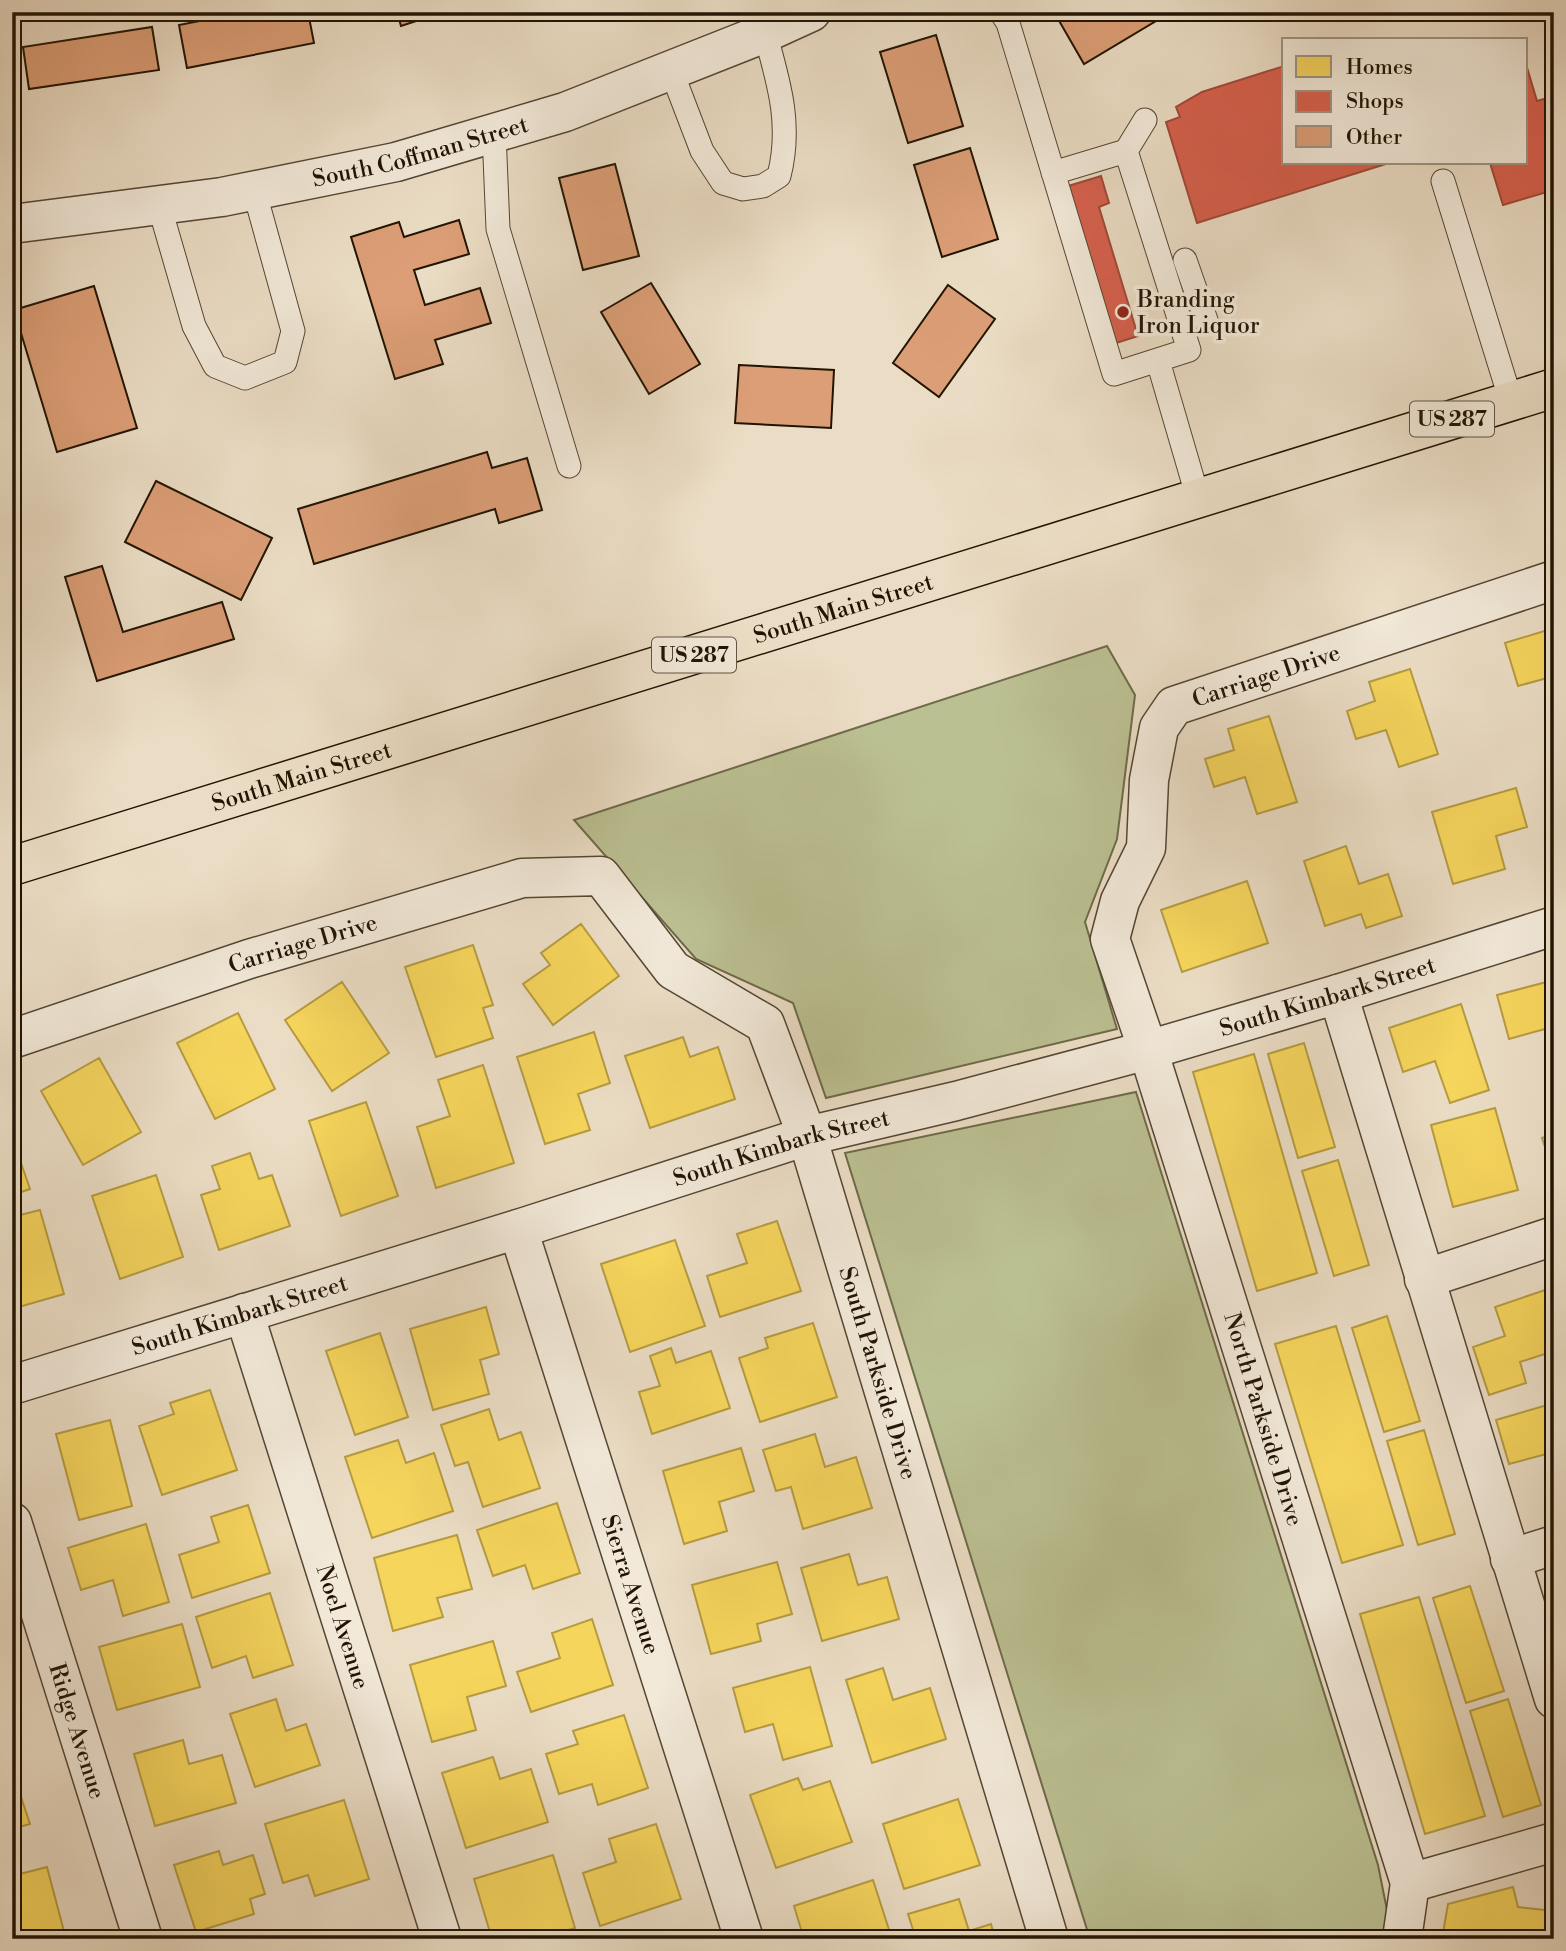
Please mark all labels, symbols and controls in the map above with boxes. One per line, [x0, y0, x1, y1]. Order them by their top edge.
legend [1282, 38, 1528, 164]
text: Homes [1346, 55, 1413, 81]
text: Shops [1346, 89, 1404, 115]
street label: South Coffman Street [310, 111, 532, 194]
text: Other [1346, 125, 1402, 151]
place label: Branding Iron Liquor [1136, 286, 1260, 340]
marker: Branding Iron Liquor [1115, 304, 1131, 320]
road number: US 287 [1410, 402, 1494, 436]
street label: South Main Street [750, 568, 937, 650]
road number: US 287 [652, 638, 736, 672]
street label: Carriage Drive [1189, 639, 1344, 714]
street label: South Main Street [208, 736, 395, 818]
street label: Carriage Drive [225, 909, 381, 980]
street label: South Kimbark Street [1216, 951, 1439, 1043]
street label: South Kimbark Street [669, 1104, 892, 1193]
street label: South Parkside Drive [832, 1263, 923, 1483]
street label: South Kimbark Street [128, 1269, 351, 1362]
street label: North Parkside Drive [1217, 1309, 1309, 1529]
street label: Sierra Avenue [595, 1511, 666, 1658]
street label: Noel Avenue [309, 1561, 375, 1693]
street label: Ridge Avenue [42, 1660, 111, 1802]

